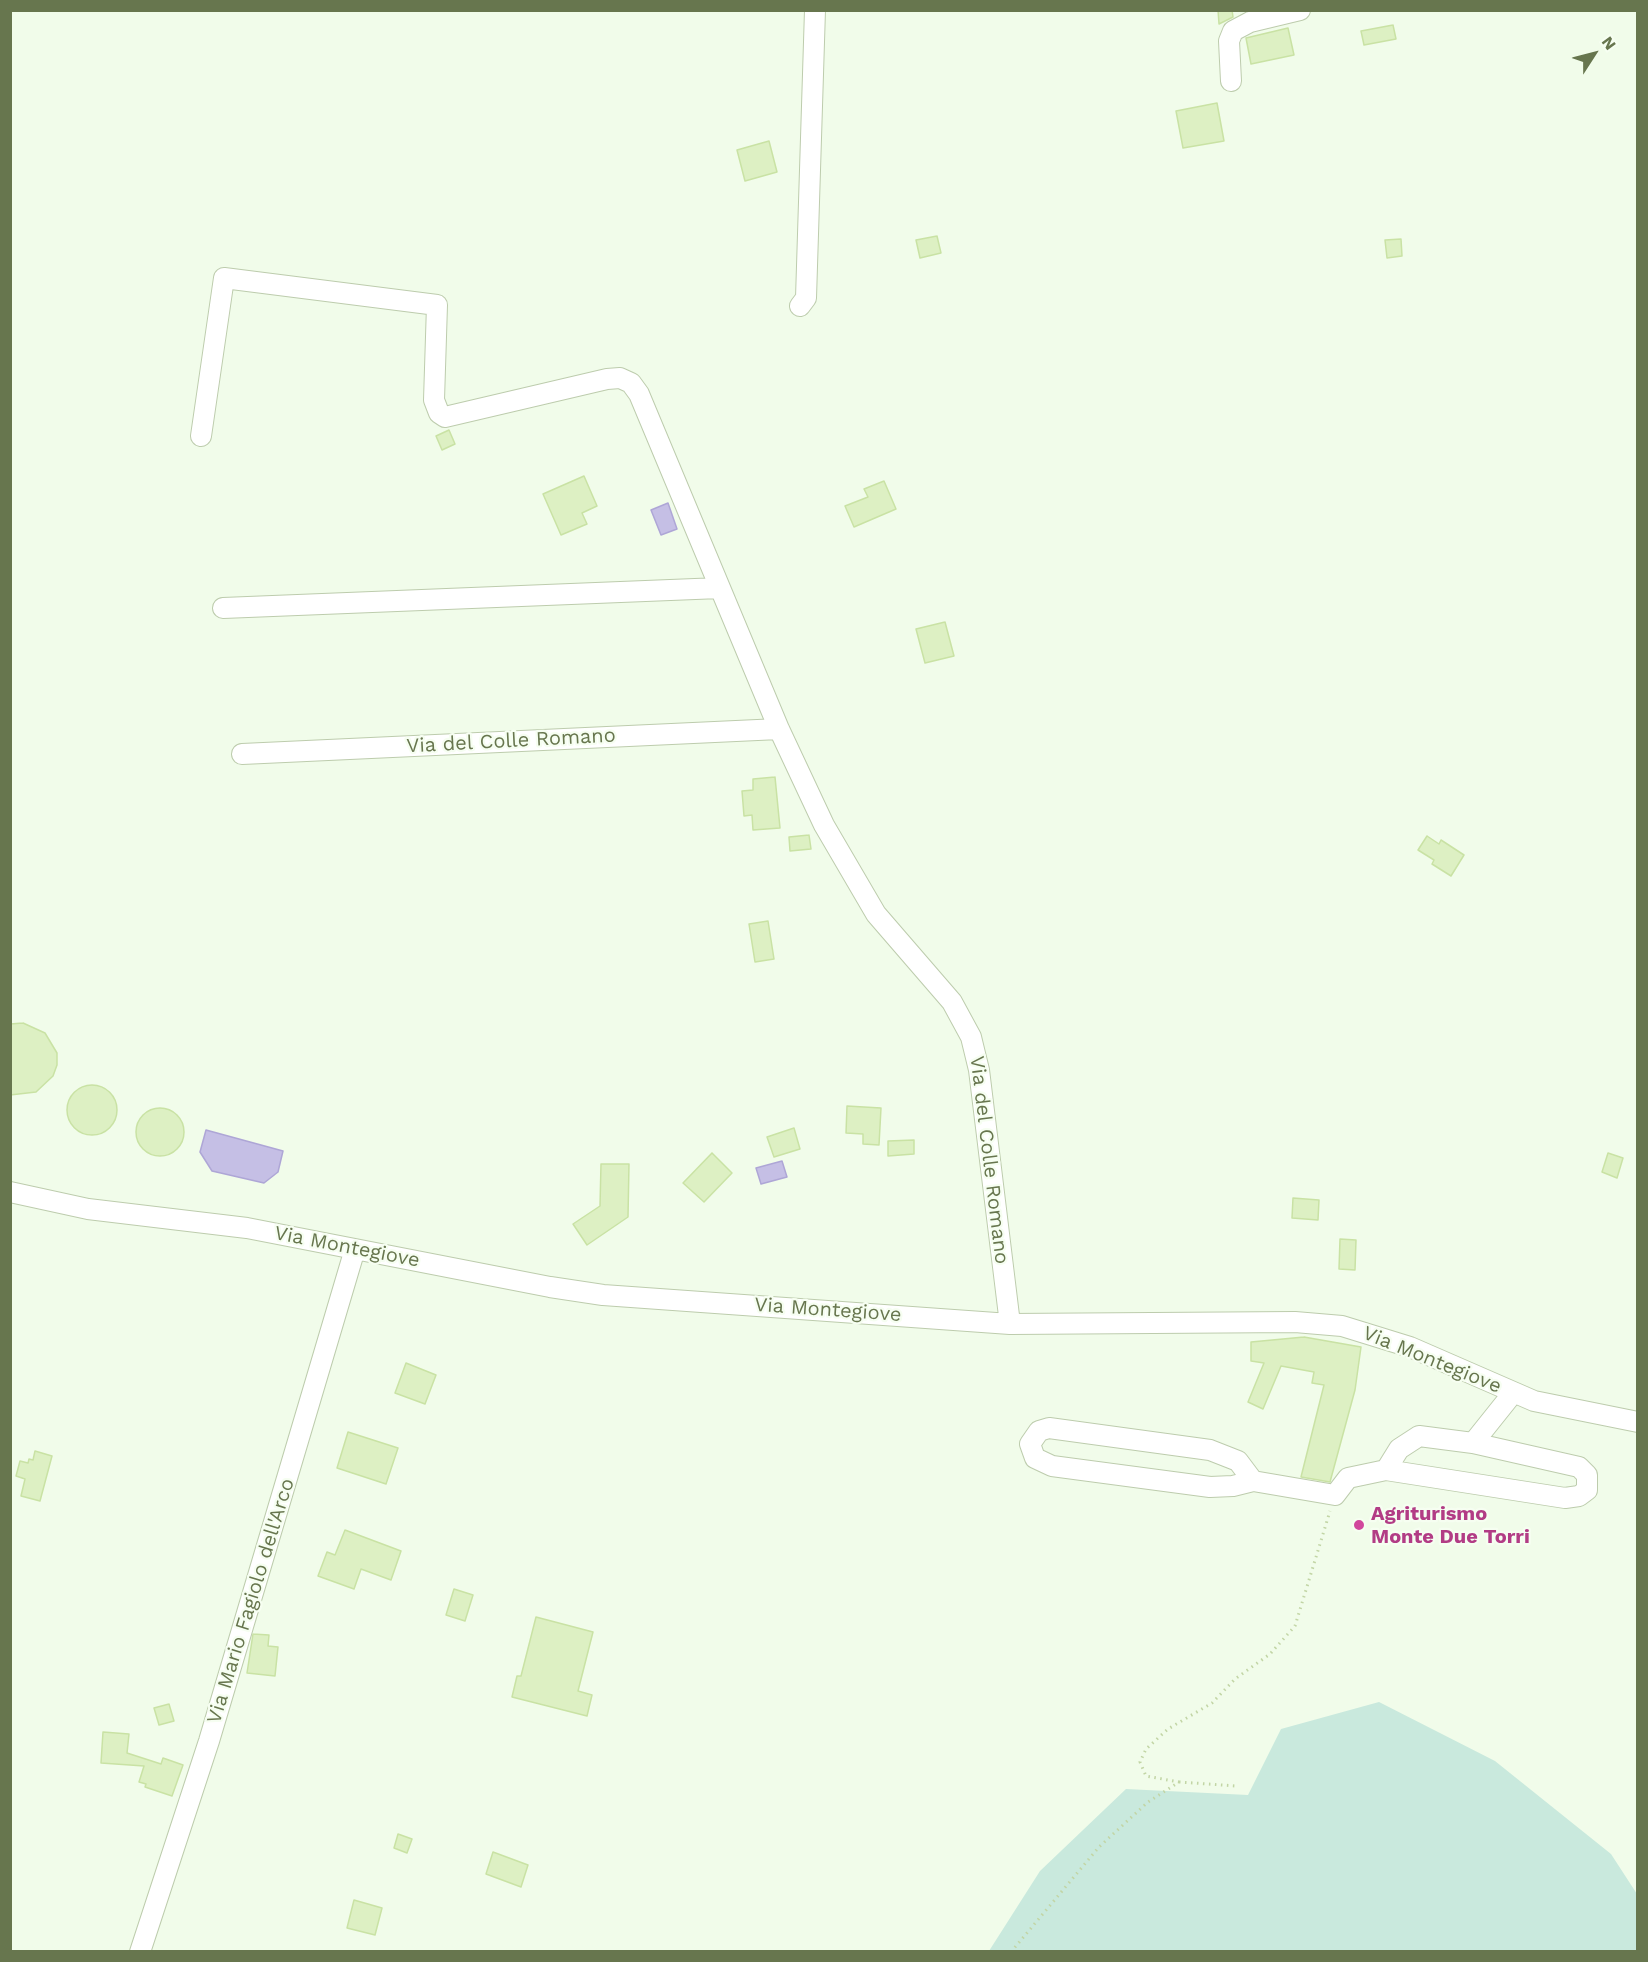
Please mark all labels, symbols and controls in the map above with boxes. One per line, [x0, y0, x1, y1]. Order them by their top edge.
north arrow [1564, 24, 1624, 84]
text: N [1598, 33, 1620, 54]
street label: Via del Colle Romano [406, 724, 616, 758]
street label: Via del Colle Romano [964, 1055, 1014, 1265]
street label: Via Montegiove [272, 1221, 422, 1273]
street label: Via Montegiove [754, 1293, 902, 1327]
street label: Via Montegiove [1359, 1321, 1505, 1399]
street label: Via Mario Fagiolo dell'Arco [202, 1475, 300, 1727]
place label: Agriturismo Monte Due Torri [1371, 1502, 1530, 1549]
marker: Agriturismo Monte Due Torri [1352, 1518, 1366, 1532]

